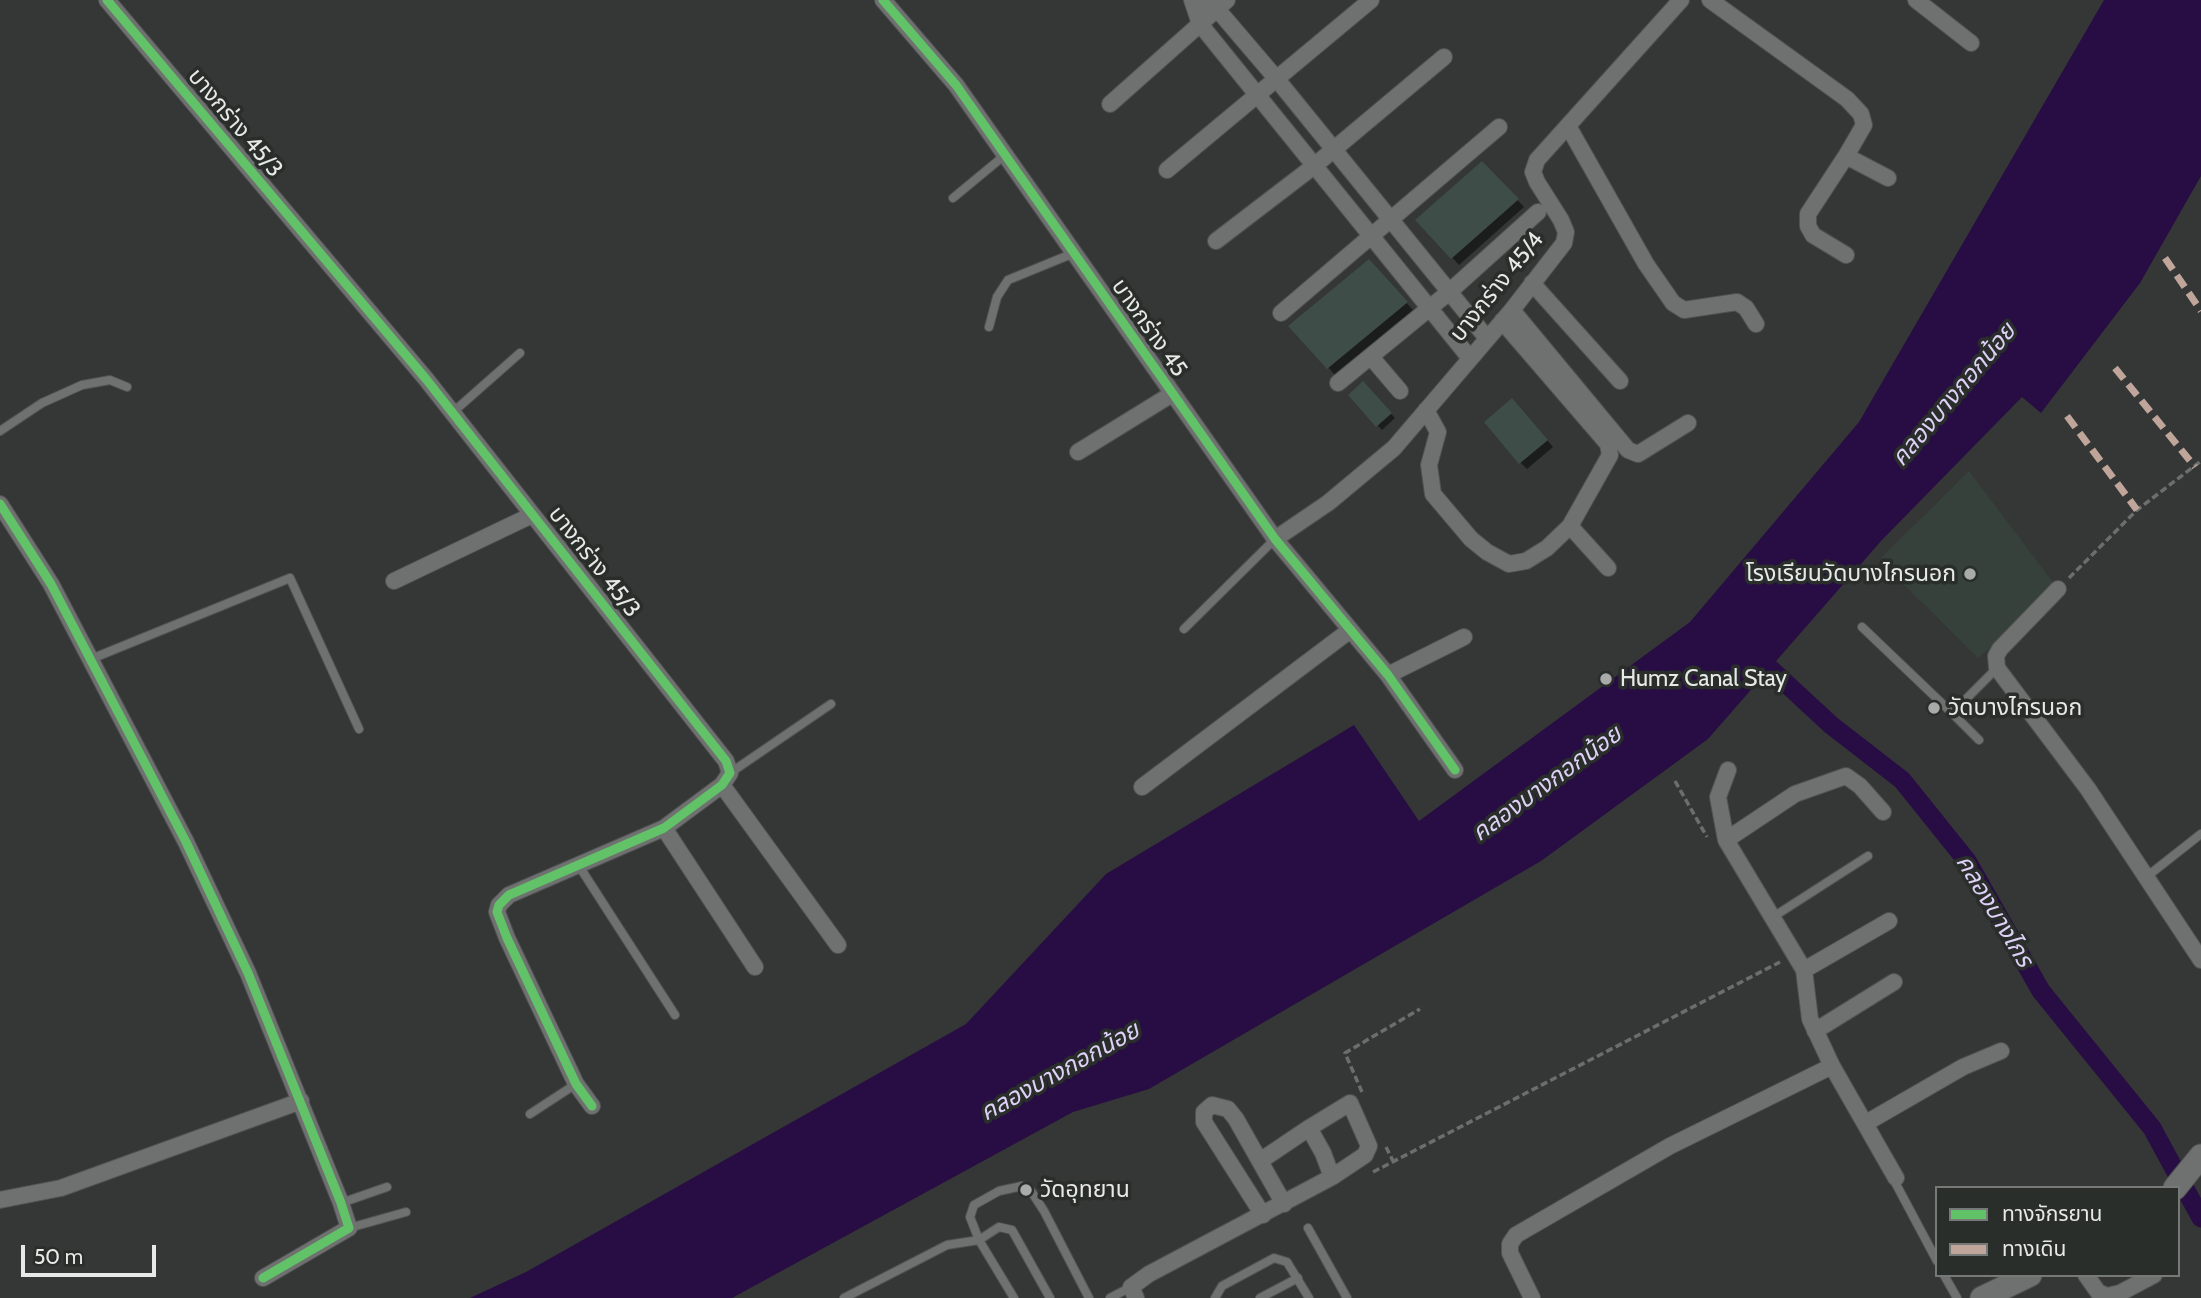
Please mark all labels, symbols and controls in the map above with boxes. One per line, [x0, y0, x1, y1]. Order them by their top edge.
street label: บางกร่าง 45/3 [182, 63, 288, 183]
street label: บางกร่าง 45/4 [1444, 227, 1550, 347]
street label: บางกร่าง 45 [1105, 274, 1193, 382]
water label: คลองบางกอกน้อย [1886, 318, 2022, 472]
street label: บางกร่าง 45/3 [542, 501, 646, 623]
place label: โรงเรียนวัดบางไกรนอก [1746, 560, 1956, 588]
marker: โรงเรียนวัดบางไกรนอก [1962, 566, 1978, 582]
place label: Humz Canal Stay [1620, 665, 1787, 693]
marker: Humz Canal Stay [1598, 671, 1614, 687]
place label: วัดบางไกรนอก [1948, 694, 2082, 722]
marker: วัดบางไกรนอก [1926, 700, 1942, 716]
water label: คลองบางกอกน้อย [1467, 720, 1627, 848]
water label: คลองบางไกร [1949, 850, 2039, 972]
water label: คลองบางกอกน้อย [975, 1016, 1145, 1128]
place label: วัดอุทยาน [1040, 1176, 1130, 1204]
marker: วัดอุทยาน [1018, 1182, 1034, 1198]
legend [1935, 1186, 2180, 1277]
text: ทางจักรยาน [2002, 1201, 2103, 1226]
scale bar [24, 1232, 159, 1276]
text: ทางเดิน [2002, 1236, 2066, 1261]
text: 50 m [34, 1244, 83, 1269]

